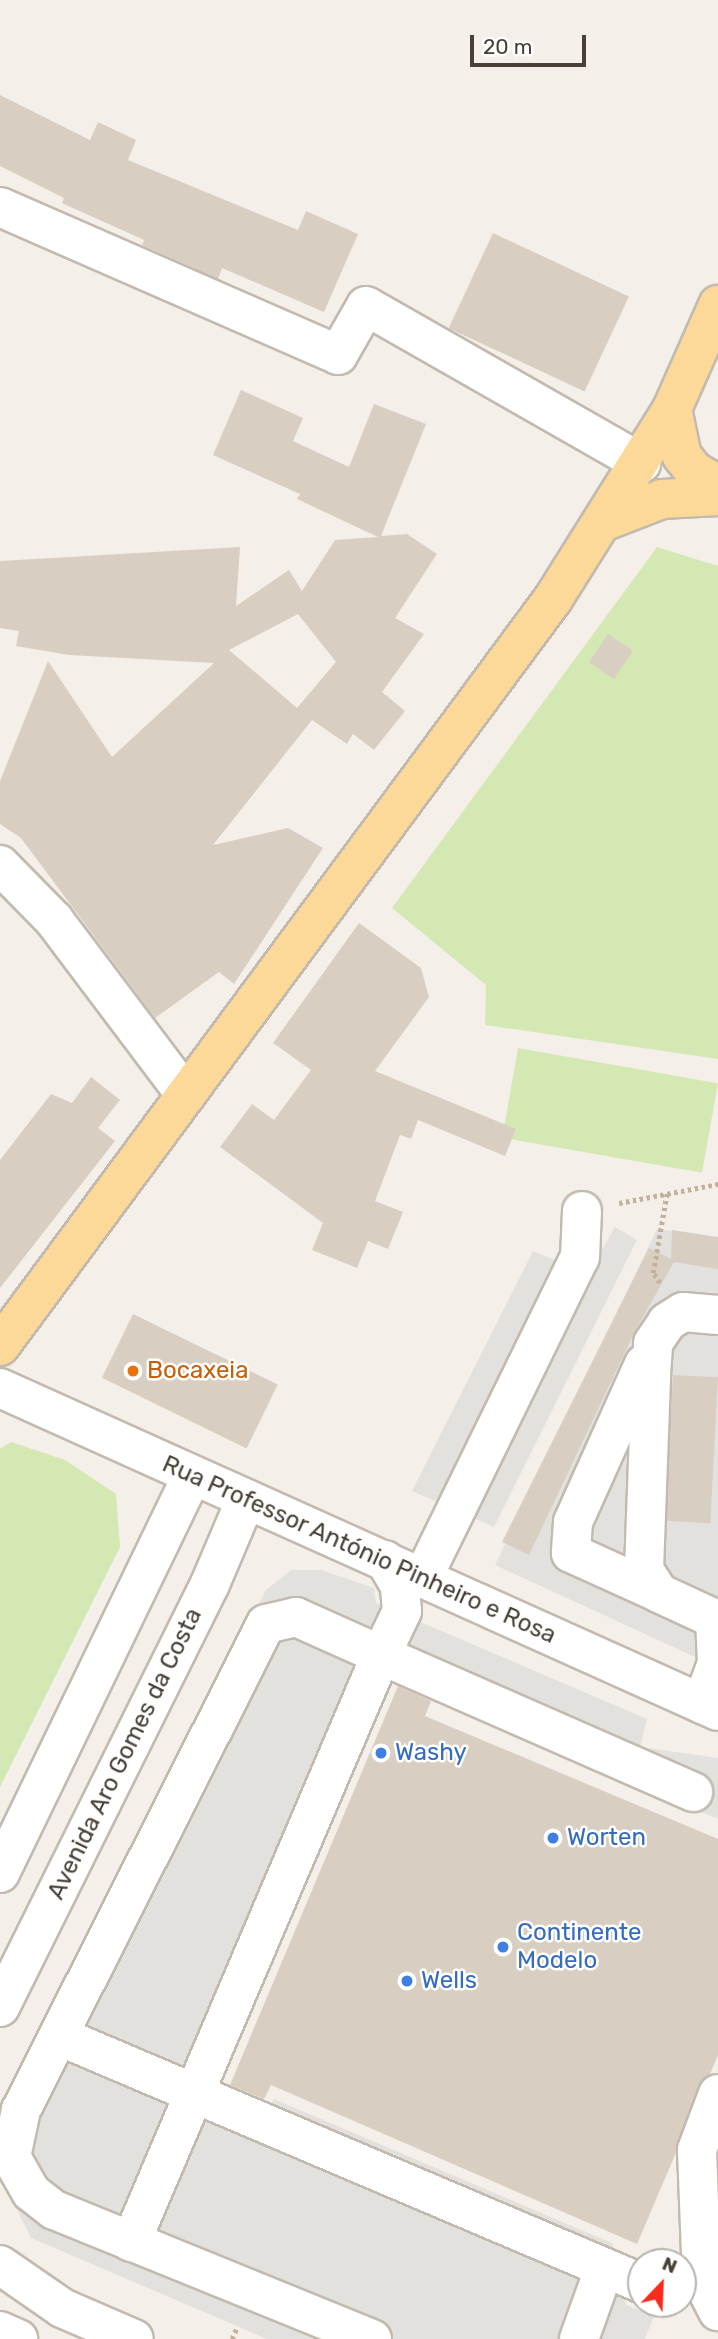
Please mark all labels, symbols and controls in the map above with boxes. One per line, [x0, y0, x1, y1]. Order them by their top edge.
scale bar [473, 21, 588, 65]
text: 20 m [483, 34, 532, 59]
place label: Bocaxeia [147, 1357, 248, 1385]
marker: Bocaxeia [125, 1363, 141, 1379]
street label: Rua Professor António Pinheiro e Rosa [157, 1450, 561, 1650]
street label: Avenida Aro Gomes da Costa [42, 1603, 208, 1905]
place label: Washy [395, 1739, 467, 1767]
marker: Washy [373, 1745, 389, 1761]
place label: Worten [567, 1824, 646, 1852]
marker: Worten [545, 1830, 561, 1846]
place label: Continente Modelo [517, 1919, 641, 1975]
marker: Continente Modelo [495, 1939, 511, 1955]
place label: Wells [421, 1967, 477, 1995]
marker: Wells [399, 1973, 415, 1989]
north arrow [627, 2248, 697, 2318]
text: N [659, 2252, 680, 2278]

